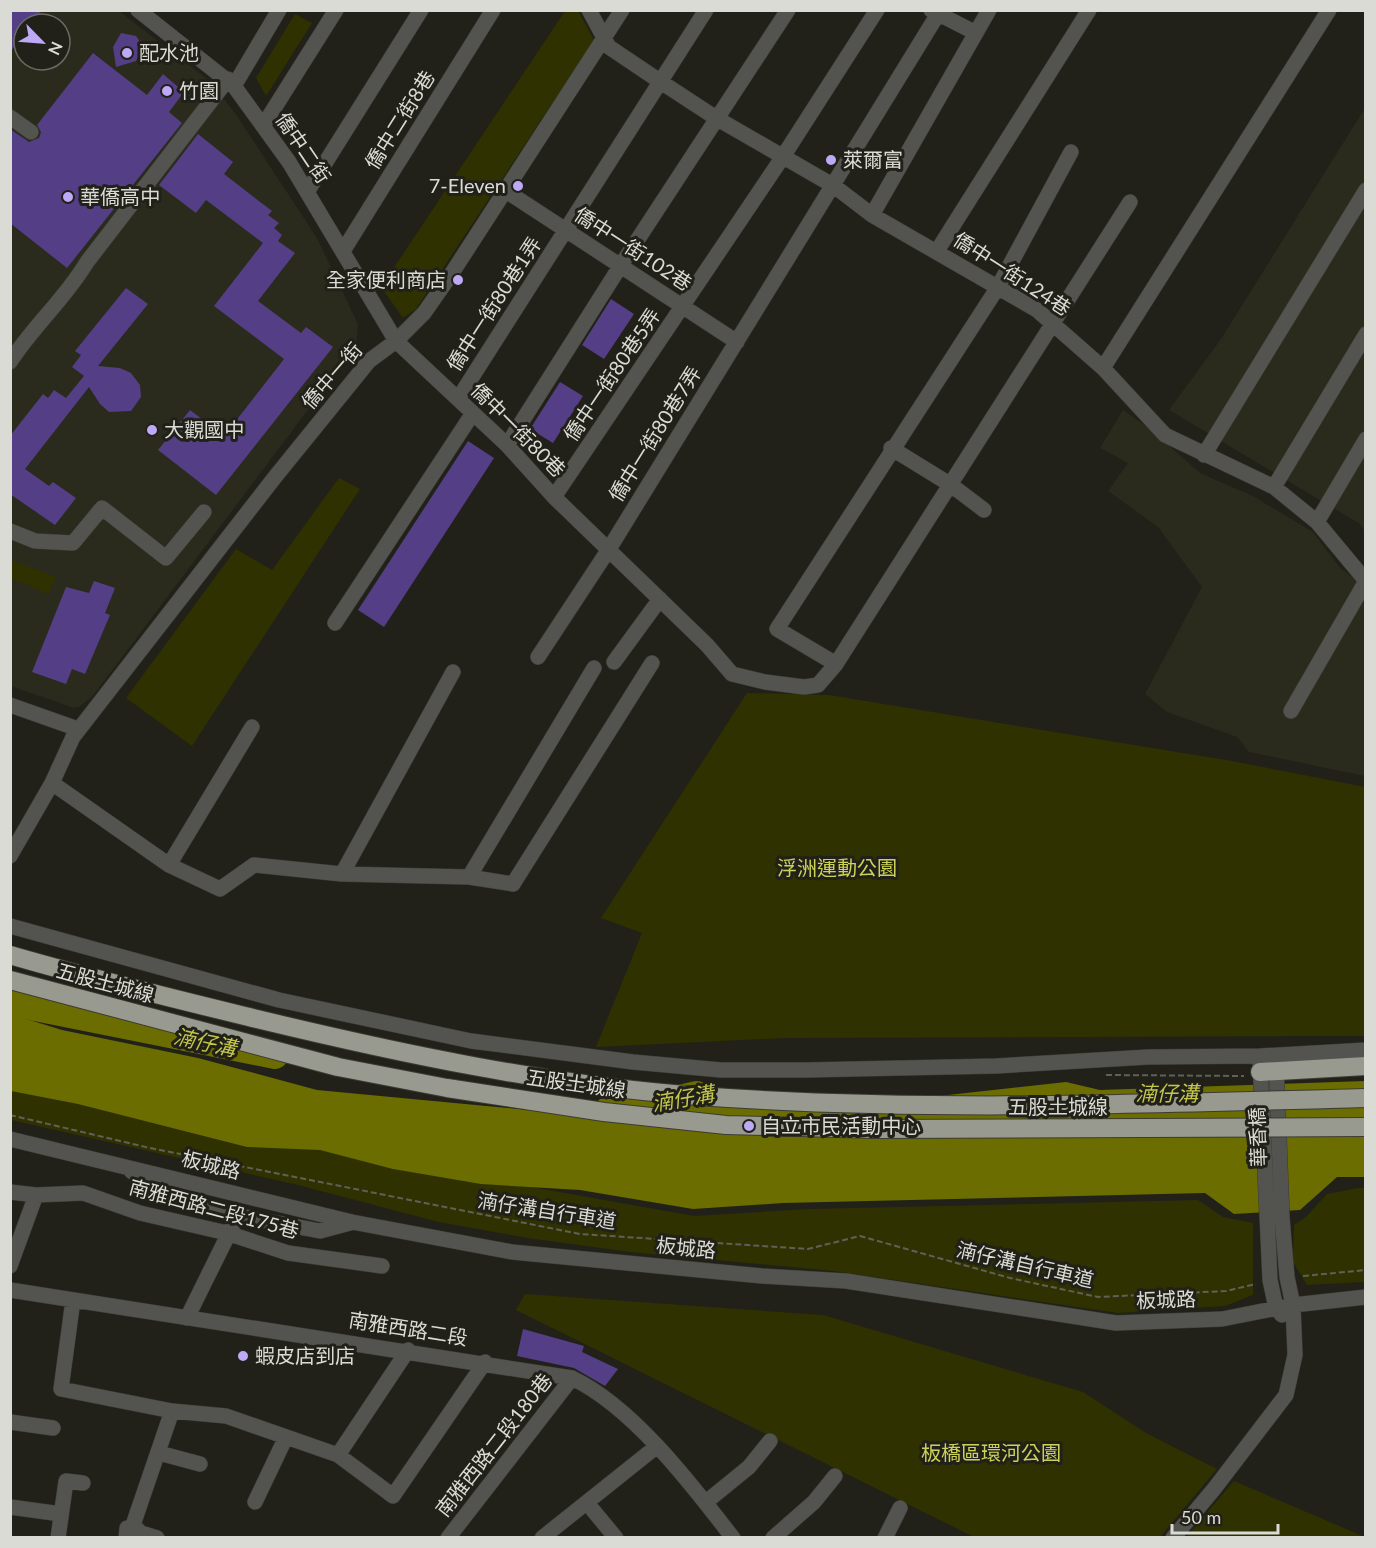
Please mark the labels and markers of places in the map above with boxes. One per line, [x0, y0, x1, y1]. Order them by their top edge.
place label: 配水池 [139, 40, 199, 64]
marker: 配水池 [120, 46, 134, 60]
place label: 竹園 [179, 78, 219, 102]
marker: 竹園 [160, 84, 174, 98]
place label: 萊爾富 [843, 147, 903, 171]
marker: 萊爾富 [824, 153, 838, 167]
place label: 7-Eleven [429, 173, 506, 197]
marker: 7-Eleven [511, 179, 525, 193]
place label: 華僑高中 [80, 184, 160, 208]
marker: 華僑高中 [61, 190, 75, 204]
place label: 全家便利商店 [326, 267, 446, 291]
marker: 全家便利商店 [451, 273, 465, 287]
place label: 大觀國中 [164, 417, 244, 441]
marker: 大觀國中 [145, 423, 159, 437]
place label: 自立市民活動中心 [761, 1113, 921, 1137]
marker: 自立市民活動中心 [742, 1119, 756, 1133]
place label: 蝦皮店到店 [255, 1343, 355, 1367]
marker: 蝦皮店到店 [236, 1349, 250, 1363]

